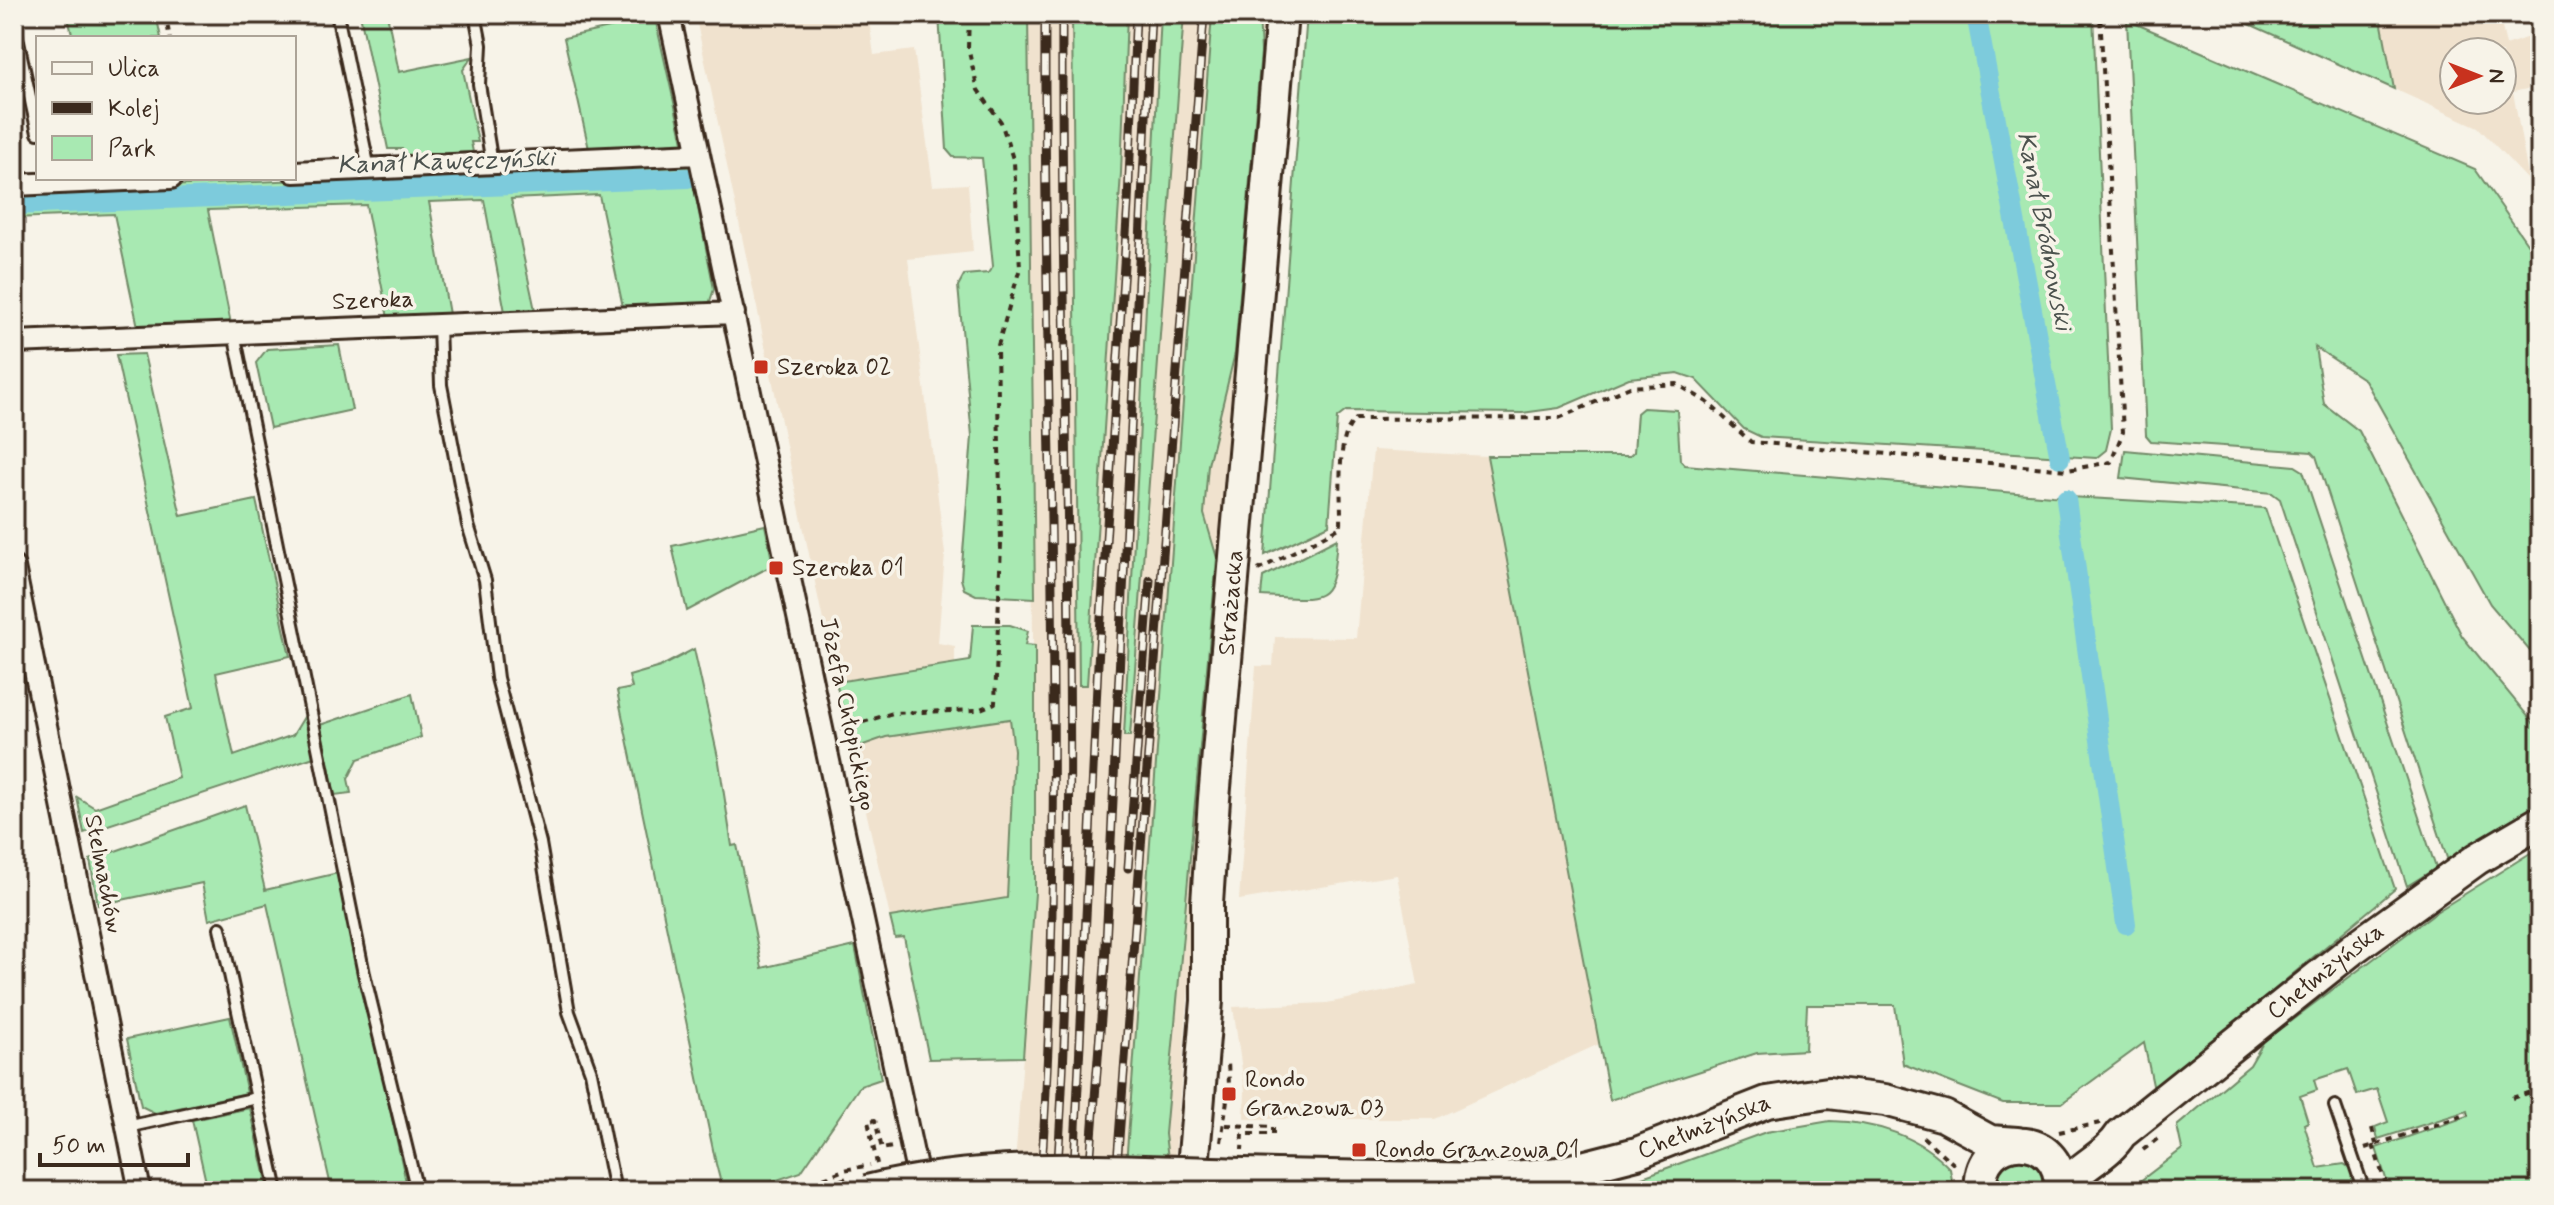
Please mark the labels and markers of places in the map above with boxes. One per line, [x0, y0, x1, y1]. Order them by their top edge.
place label: Szeroka 02 [777, 352, 891, 383]
marker: Szeroka 02 [752, 358, 770, 376]
place label: Szeroka 01 [792, 553, 904, 584]
marker: Szeroka 01 [767, 559, 785, 577]
place label: Rondo Granzowa 03 [1245, 1065, 1384, 1124]
marker: Rondo Granzowa 03 [1220, 1085, 1238, 1103]
place label: Rondo Granzowa 01 [1375, 1135, 1579, 1166]
marker: Rondo Granzowa 01 [1350, 1141, 1368, 1159]

